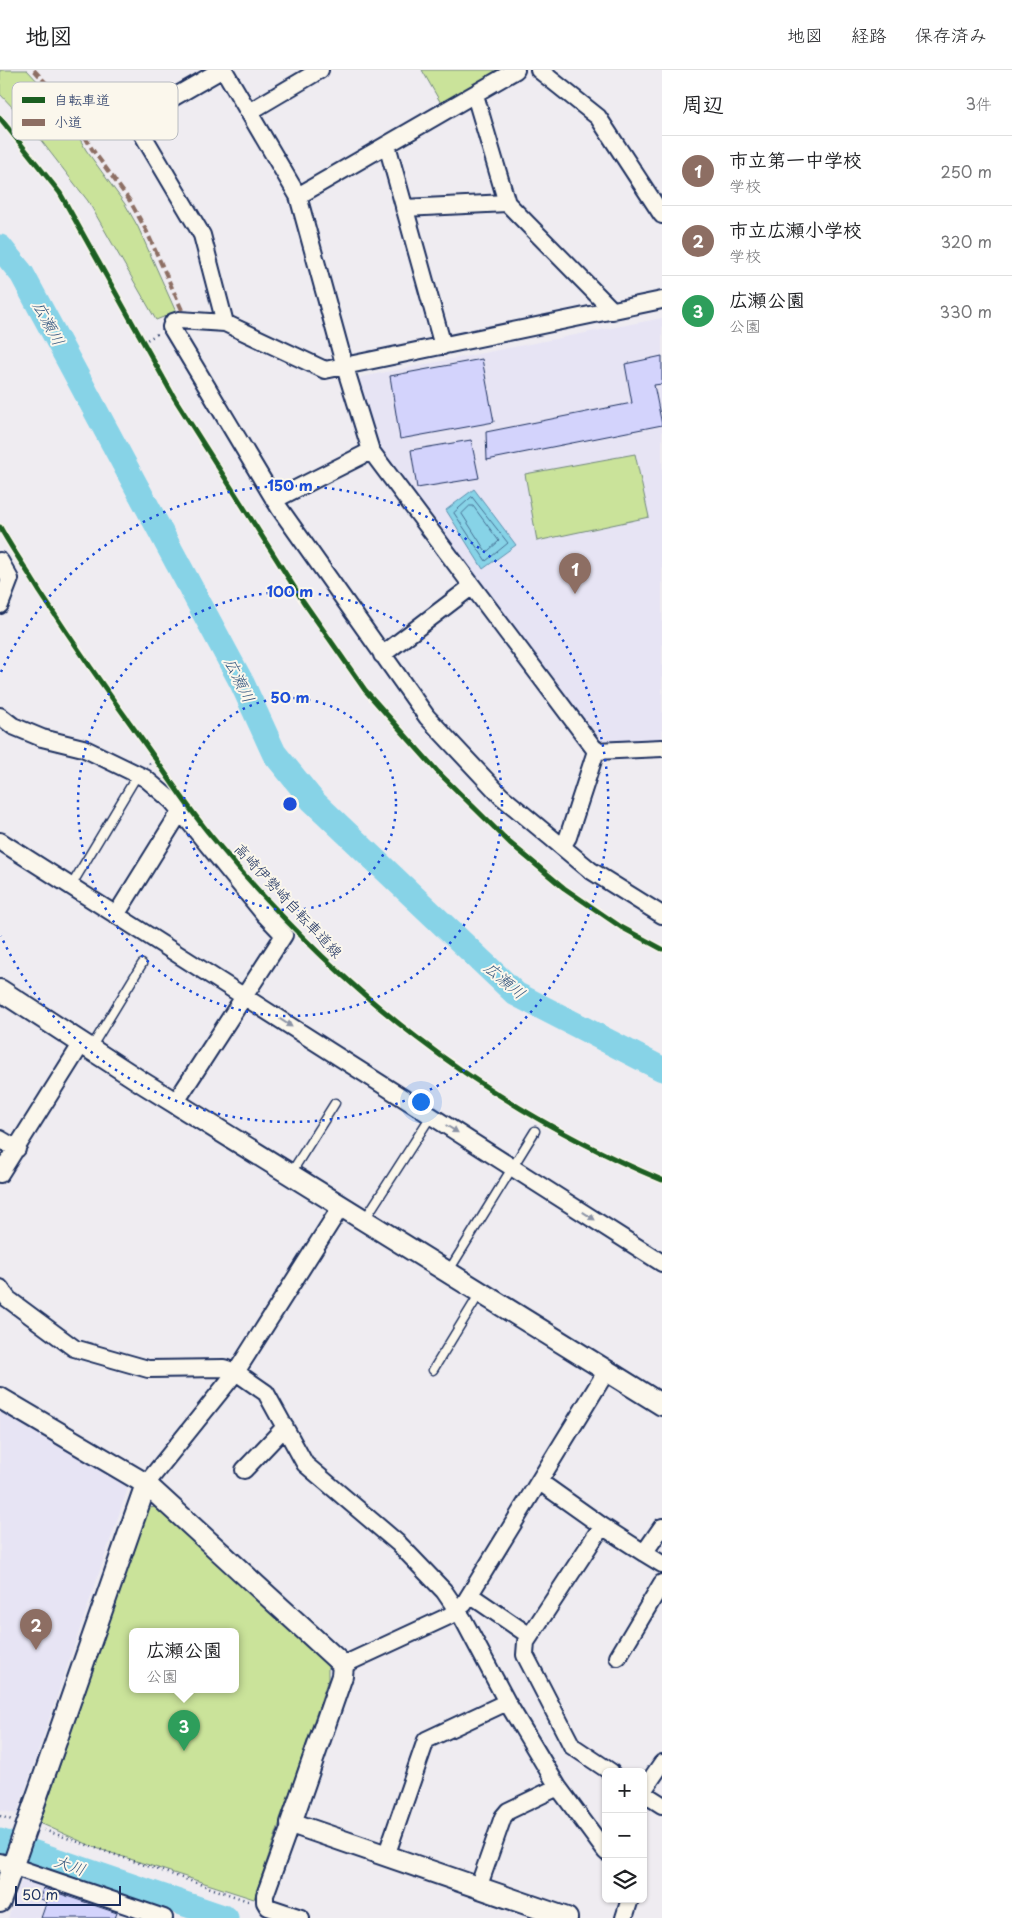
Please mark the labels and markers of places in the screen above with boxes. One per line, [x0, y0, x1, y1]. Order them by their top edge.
pin: 1 [559, 553, 591, 594]
centre of rings [281, 795, 299, 813]
pin: 2 [20, 1609, 52, 1650]
pin: 3 [168, 1710, 200, 1751]

